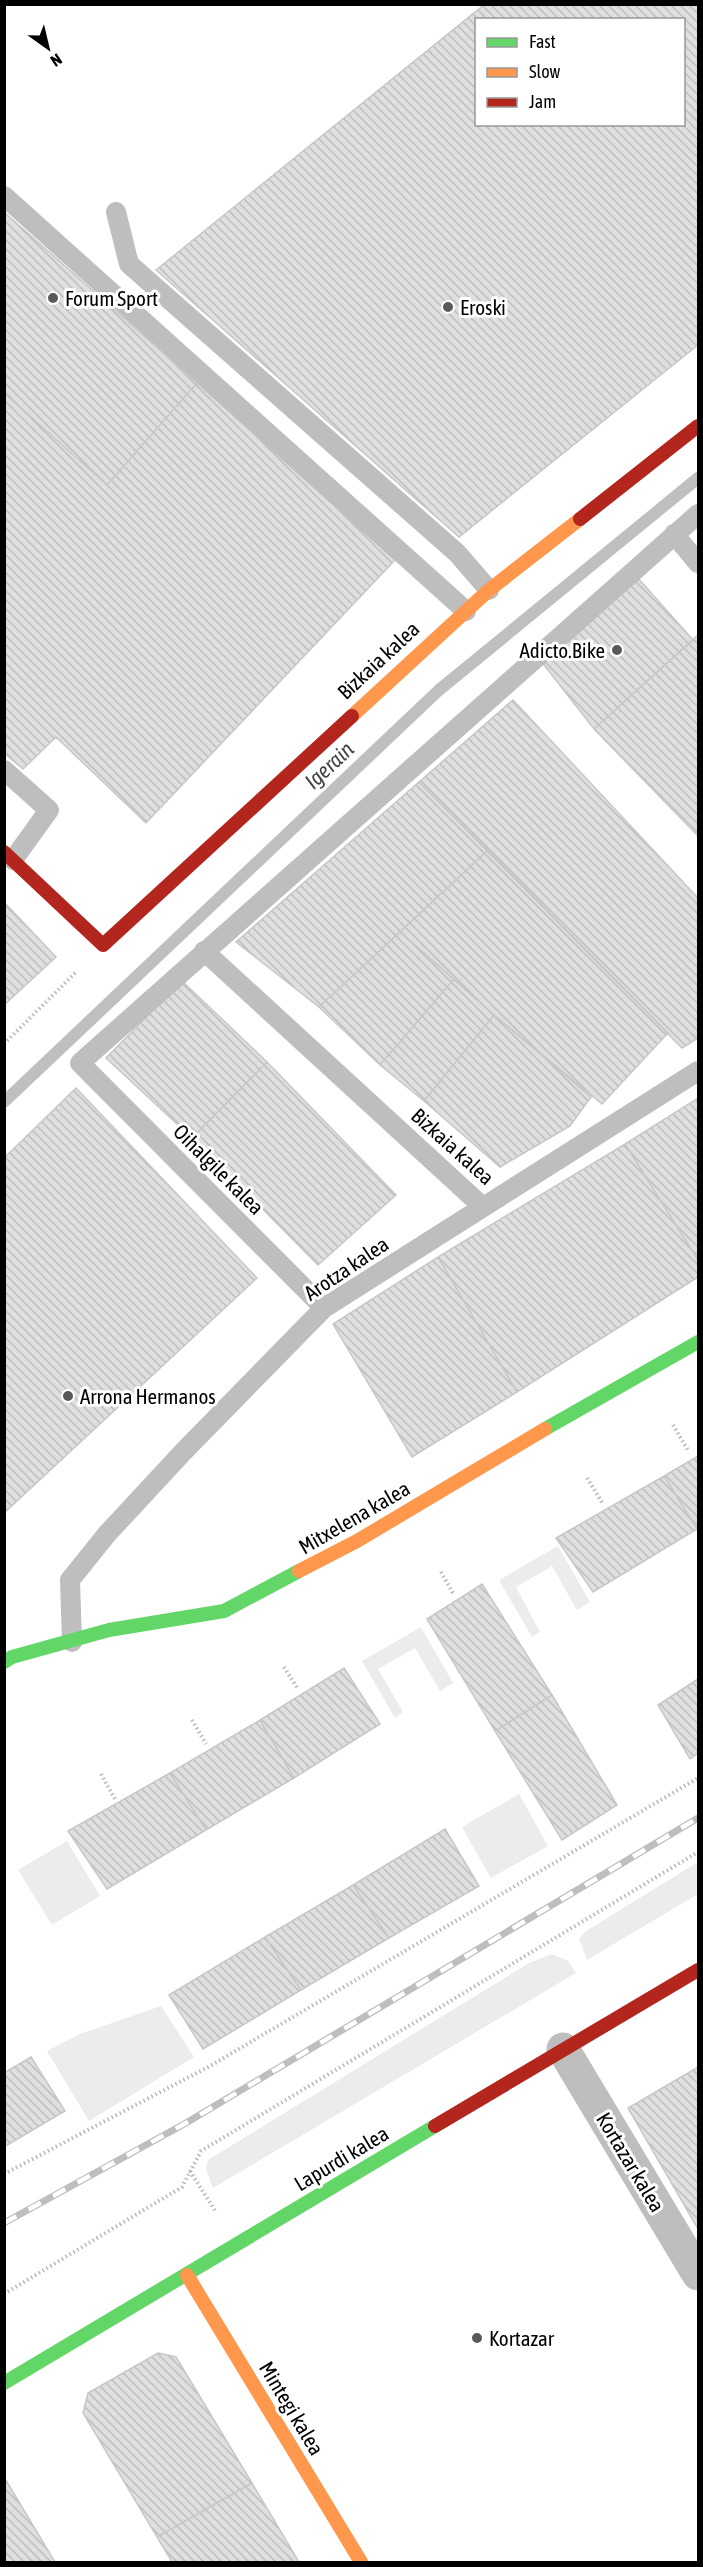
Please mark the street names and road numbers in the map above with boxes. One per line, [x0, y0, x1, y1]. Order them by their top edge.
street label: Bizkaia kalea [332, 616, 424, 704]
street label: Bizkaia kalea [407, 1103, 499, 1189]
street label: Oihalgile kalea [169, 1119, 269, 1219]
street label: Arotza kalea [299, 1231, 393, 1305]
street label: Mitxelena kalea [294, 1476, 414, 1558]
street label: Kortazar kalea [592, 2108, 670, 2216]
street label: Lapurdi kalea [290, 2121, 392, 2195]
street label: Mintegi kalea [255, 2357, 329, 2459]

